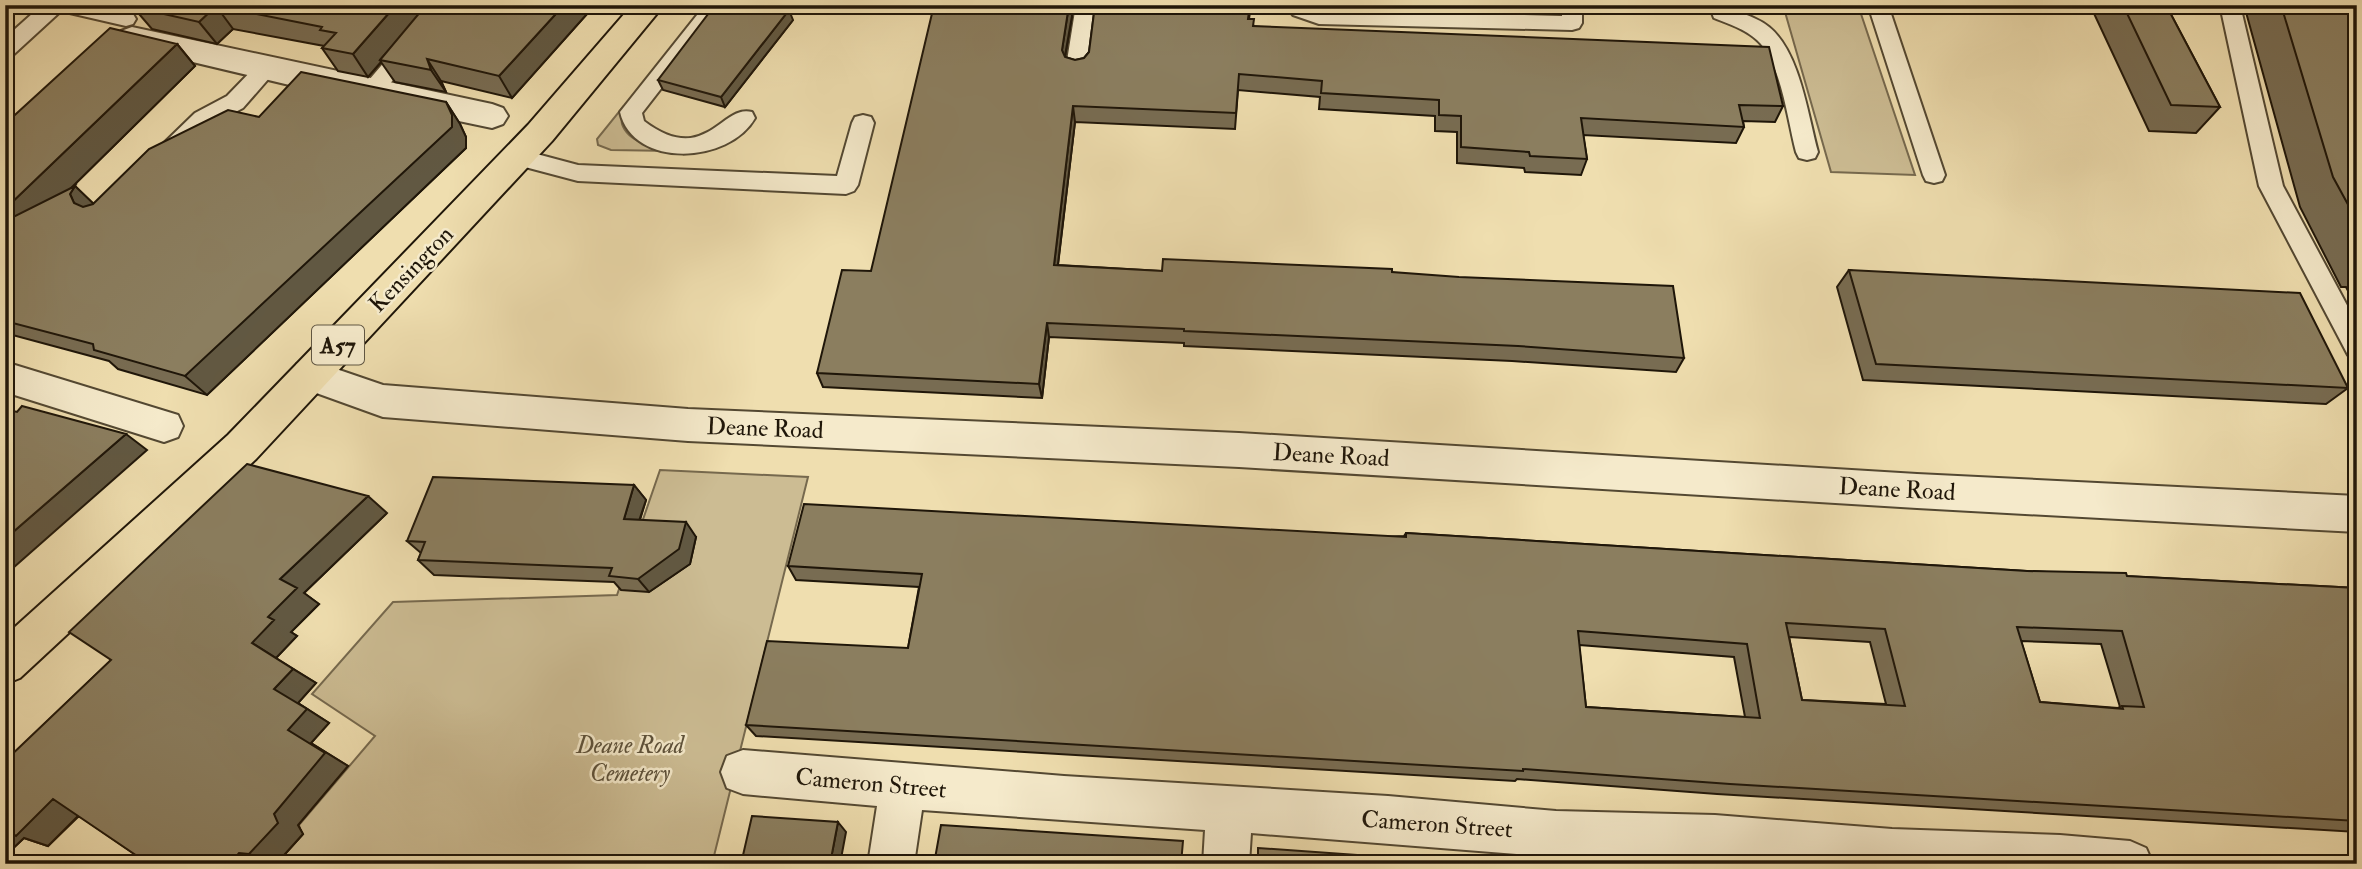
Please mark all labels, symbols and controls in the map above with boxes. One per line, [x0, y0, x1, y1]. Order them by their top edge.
street label: Kensington [362, 219, 460, 319]
road number: A57 [312, 326, 364, 364]
street label: Deane Road [706, 411, 824, 446]
street label: Deane Road [1272, 437, 1390, 474]
street label: Deane Road [1838, 471, 1956, 508]
park label: Deane Road Cemetery [575, 730, 686, 789]
street label: Cameron Street [794, 761, 948, 806]
street label: Cameron Street [1360, 804, 1514, 845]

